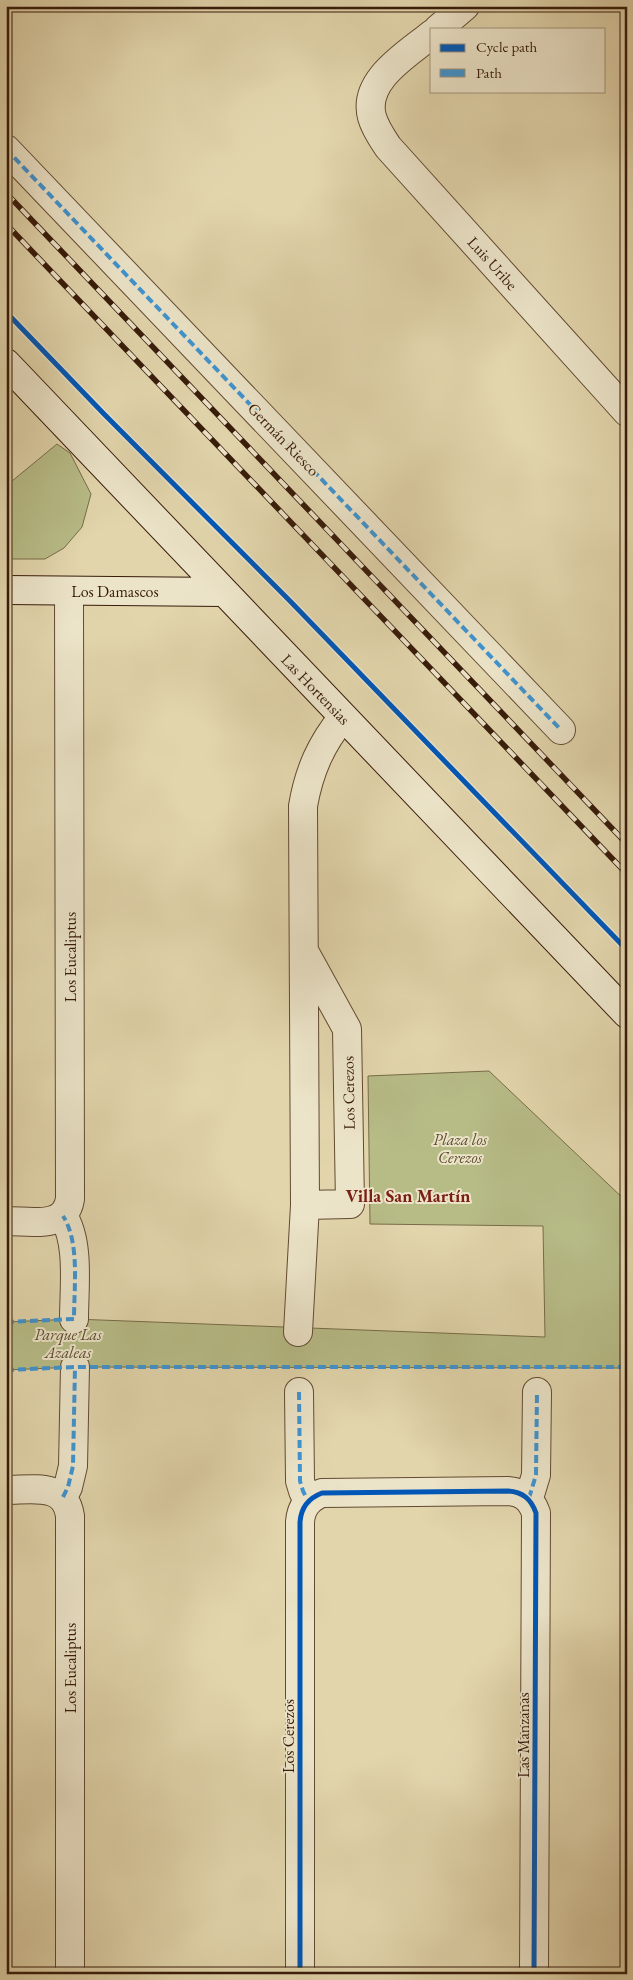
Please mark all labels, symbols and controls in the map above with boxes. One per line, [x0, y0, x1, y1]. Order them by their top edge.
legend [430, 28, 606, 92]
text: Cycle path [476, 37, 538, 56]
text: Path [476, 63, 502, 82]
street label: Luis Uribe [463, 232, 522, 295]
street label: Germán Riesco [243, 398, 324, 481]
street label: Los Damascos [71, 581, 159, 602]
street label: Las Hortensias [277, 649, 355, 729]
street label: Los Eucaliptus [60, 912, 81, 1002]
street label: Los Cerezos [337, 1056, 360, 1130]
park label: Plaza los Cerezos [433, 1129, 487, 1168]
district label: Villa San Martín [346, 1184, 470, 1207]
park label: Parque Las Azaleas [34, 1324, 102, 1363]
street label: Los Eucaliptus [60, 1623, 81, 1713]
street label: Las Manzanas [513, 1692, 534, 1778]
street label: Los Cerezos [278, 1699, 299, 1773]

